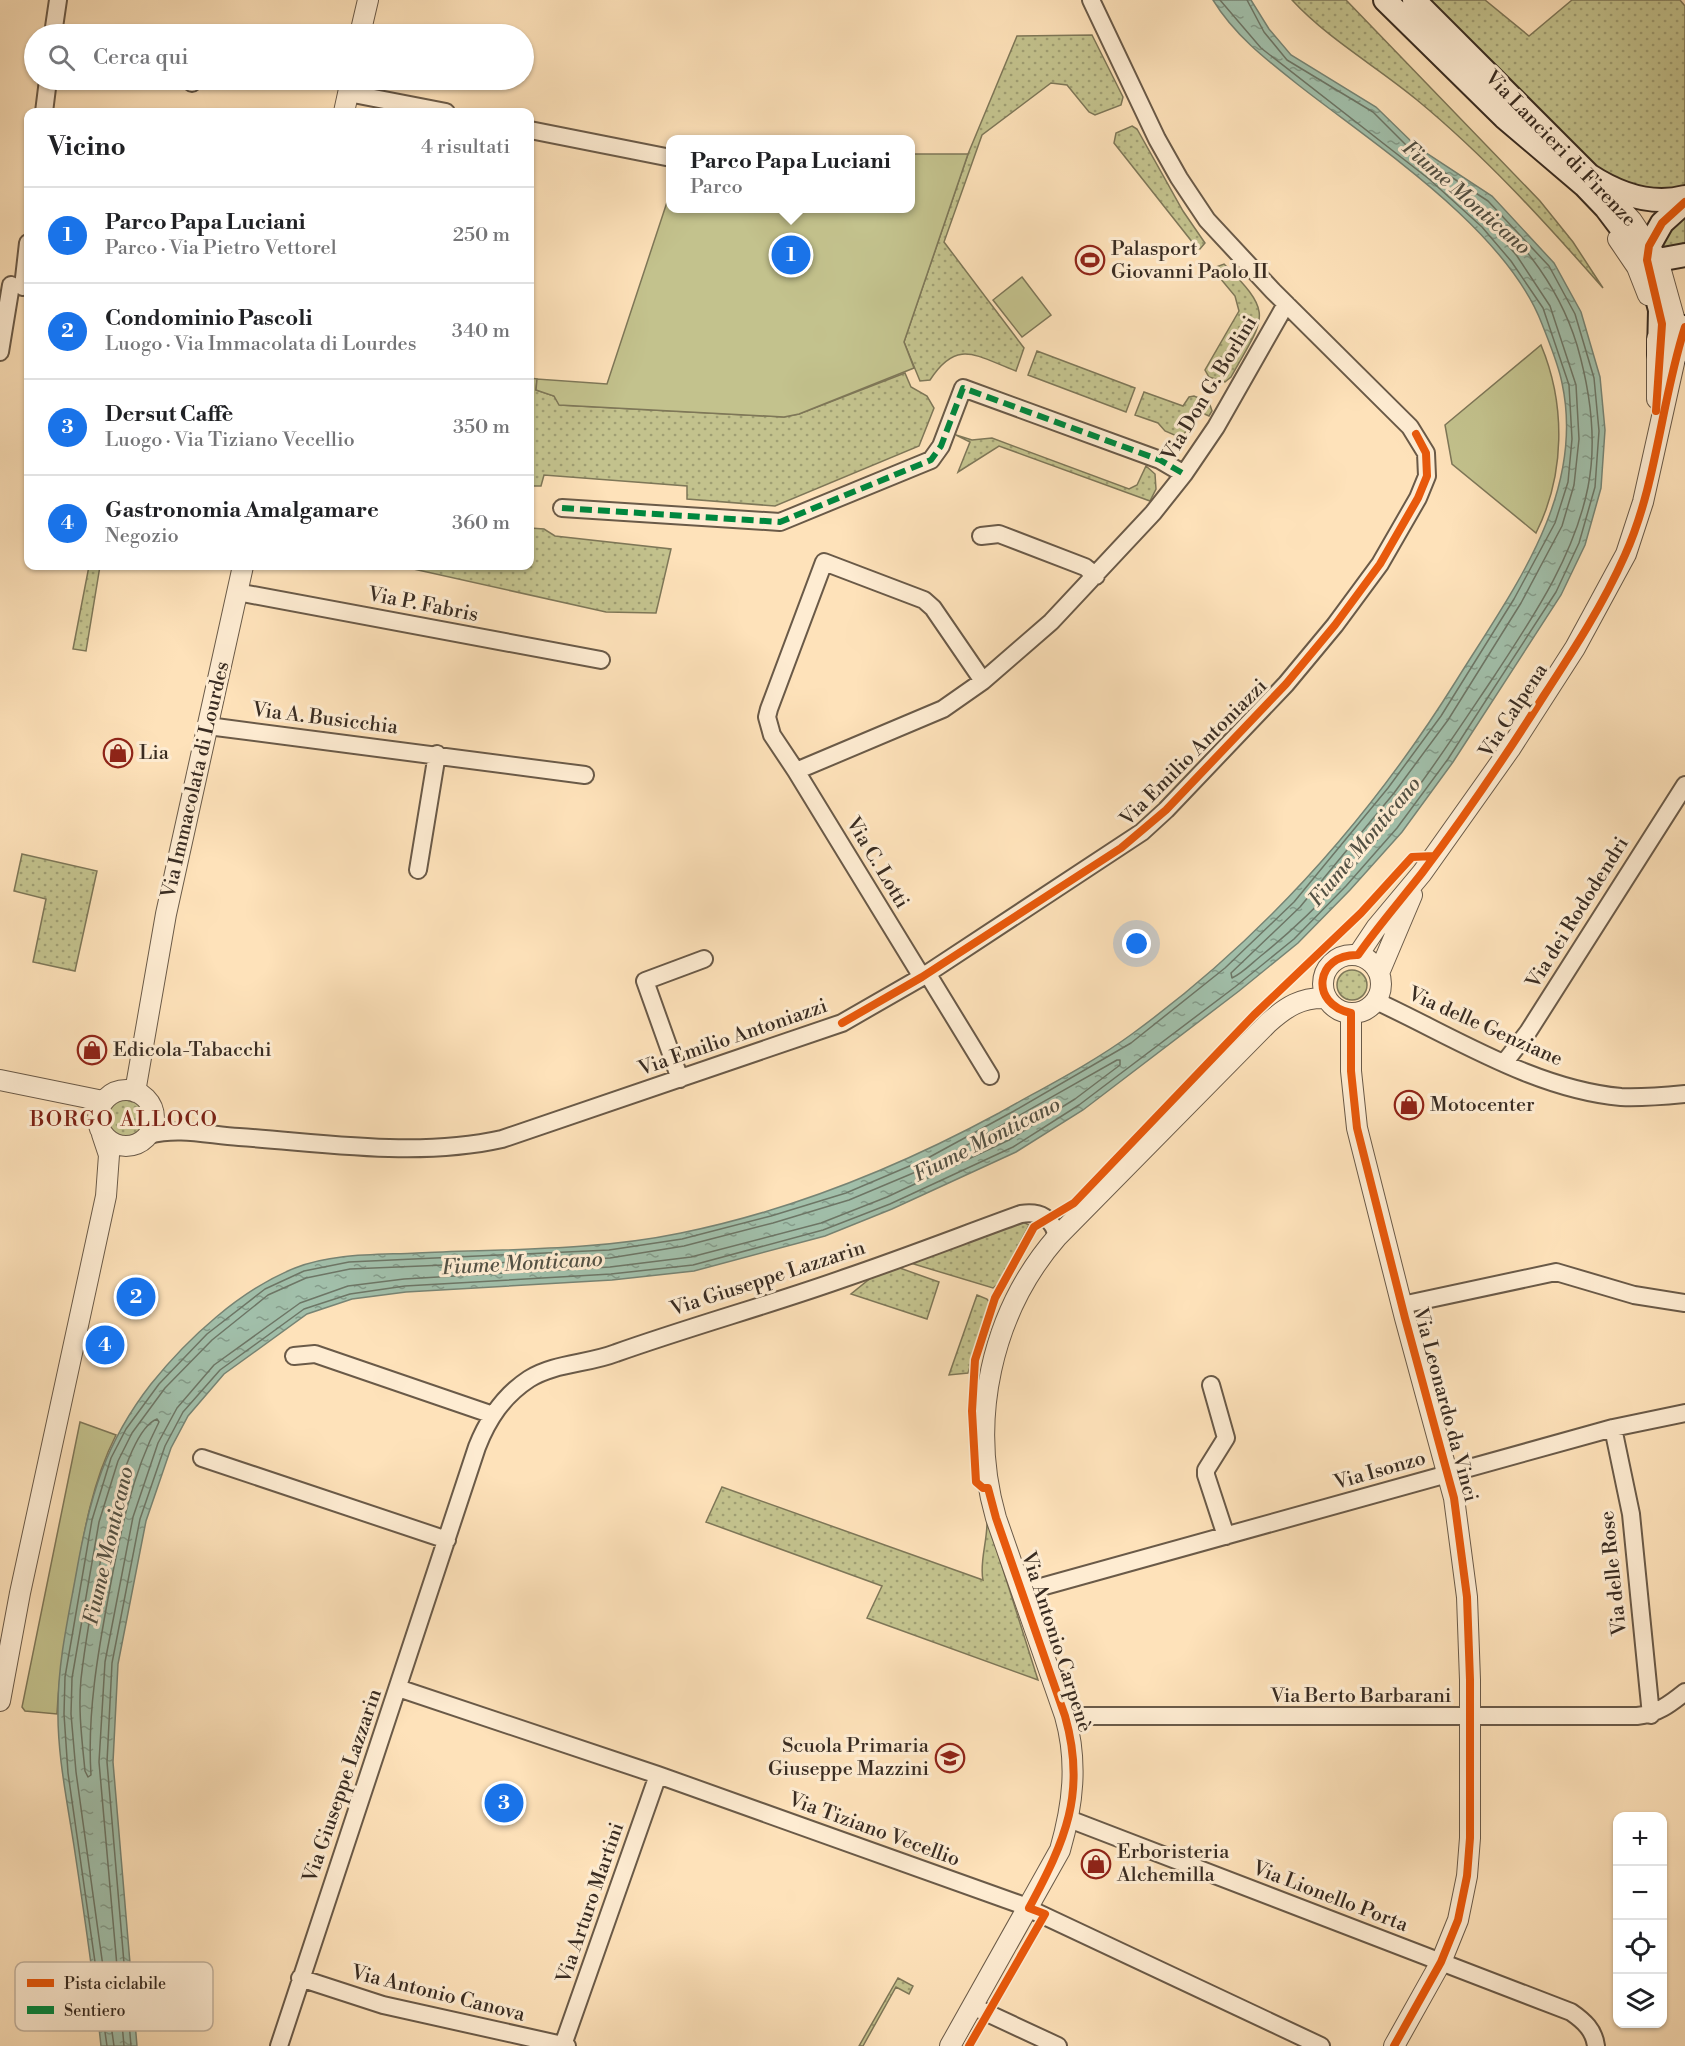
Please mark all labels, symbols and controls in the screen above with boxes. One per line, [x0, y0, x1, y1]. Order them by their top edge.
search box [24, 24, 534, 90]
icon: search [45, 41, 78, 74]
text: Cerca qui [93, 44, 189, 71]
street label: Via Lancieri di Firenze [1478, 65, 1641, 232]
text: Vicino [48, 131, 126, 163]
text: 4 risultati [421, 135, 510, 160]
popup [666, 135, 915, 213]
water label: Fiume Monticano [1397, 135, 1535, 261]
text: Parco Papa Luciani [690, 148, 891, 175]
text: Parco [690, 175, 743, 200]
text: Parco Papa Luciani [105, 209, 306, 236]
text: 1 [63, 223, 72, 248]
text: 250 m [453, 223, 510, 248]
pin: 1 [772, 232, 810, 278]
text: Parco · Via Pietro Vettorel [105, 236, 337, 261]
place label: Palasport Giovanni Paolo II [1111, 237, 1269, 285]
sports icon: Palasport Giovanni Paolo II [1074, 244, 1106, 276]
text: Condominio Pascoli [105, 305, 312, 332]
street label: Via Don G. Borlini [1156, 312, 1263, 467]
text: 2 [61, 319, 74, 344]
text: 340 m [452, 319, 510, 344]
text: Luogo · Via Immacolata di Lourdes [105, 332, 416, 357]
text: Dersut Caffè [105, 401, 233, 428]
text: 3 [61, 415, 74, 440]
text: 350 m [453, 415, 510, 440]
text: Luogo · Via Tiziano Vecellio [105, 428, 355, 453]
text: Gastronomia Amalgamare [105, 497, 379, 524]
text: 4 [61, 511, 74, 536]
text: 360 m [452, 511, 510, 536]
text: Negozio [105, 524, 179, 549]
street label: Via P. Fabris [365, 582, 480, 628]
street label: Via Calpena [1474, 658, 1554, 764]
street label: Via Immacolata di Lourdes [156, 659, 235, 902]
street label: Via Emilio Antoniazzi [1114, 674, 1273, 833]
street label: Via A. Busicchia [250, 698, 400, 740]
shop icon: Lia [102, 737, 134, 769]
place label: Lia [139, 741, 170, 766]
water label: Fiume Monticano [1303, 772, 1427, 912]
street label: Via C. Lotti [839, 812, 914, 914]
street label: Via dei Rododendri [1521, 832, 1635, 994]
your location [1122, 929, 1151, 958]
street label: Via delle Genziane [1403, 981, 1566, 1072]
street label: Via Emilio Antoniazzi [634, 994, 831, 1082]
shop icon: Edicola-Tabacchi [76, 1034, 108, 1066]
place label: Edicola-Tabacchi [113, 1038, 272, 1063]
shop icon: Motocenter [1393, 1089, 1425, 1121]
water label: Fiume Monticano [909, 1092, 1065, 1188]
place label: Motocenter [1430, 1093, 1535, 1118]
district label: BORGO ALLOCO [29, 1107, 218, 1133]
street label: Via Giuseppe Lazzarin [667, 1236, 869, 1323]
water label: Fiume Monticano [441, 1247, 603, 1281]
pin: 2 [116, 1274, 156, 1320]
street label: Via Leonardo da Vinci [1407, 1304, 1483, 1505]
pin: 4 [86, 1322, 124, 1368]
street label: Via Isonzo [1330, 1446, 1429, 1496]
water label: Fiume Monticano [78, 1464, 140, 1628]
street label: Via delle Rose [1595, 1509, 1633, 1638]
street label: Via Antonio Carpenè [1015, 1548, 1097, 1735]
street label: Via Berto Barbarani [1270, 1684, 1452, 1709]
street label: Via Giuseppe Lazzarin [298, 1686, 388, 1887]
place label: Scuola Primaria Giuseppe Mazzini [768, 1734, 930, 1782]
school or university icon: Scuola Primaria Giuseppe Mazzini [934, 1742, 966, 1774]
pin: 3 [484, 1780, 524, 1826]
street label: Via Tiziano Vecellio [784, 1787, 963, 1873]
map controls [1613, 1812, 1667, 2028]
button: + [1613, 1812, 1667, 1866]
street label: Via Arturo Martini [551, 1819, 630, 1988]
place label: Erboristeria Alchemilla [1116, 1840, 1230, 1888]
shop icon: Erboristeria Alchemilla [1080, 1848, 1112, 1880]
street label: Via Lionello Porta [1248, 1855, 1412, 1938]
button: − [1613, 1866, 1667, 1920]
button: locate [1613, 1920, 1667, 1974]
street label: Via Antonio Canova [348, 1960, 528, 2028]
legend [15, 1962, 213, 2031]
text: Pista ciclabile [64, 1974, 166, 1994]
button: layers [1613, 1974, 1667, 2028]
text: Sentiero [64, 2001, 126, 2021]

